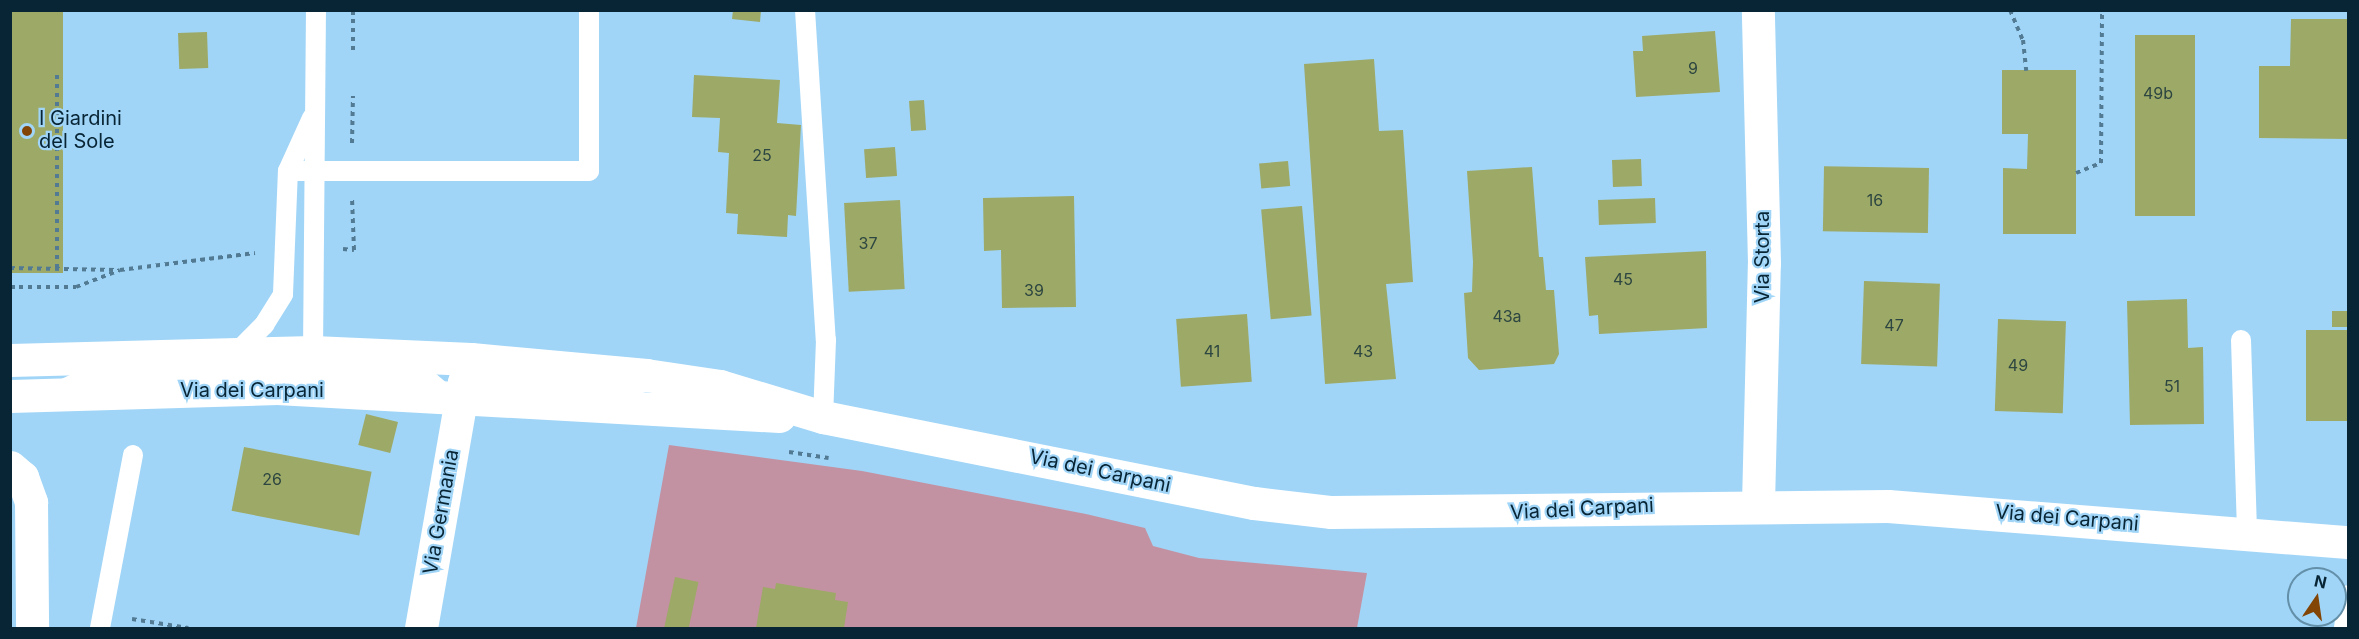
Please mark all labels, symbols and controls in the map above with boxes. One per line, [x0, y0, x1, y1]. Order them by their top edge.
house number: 9 [1688, 58, 1698, 78]
house number: 49b [2143, 83, 2173, 103]
place label: I Giardini del Sole [39, 107, 122, 154]
marker: I Giardini del Sole [20, 124, 34, 138]
house number: 25 [752, 145, 772, 165]
house number: 16 [1867, 190, 1883, 210]
street label: Via Storta [1750, 211, 1774, 303]
house number: 37 [859, 233, 877, 253]
house number: 45 [1613, 269, 1633, 289]
house number: 39 [1024, 280, 1044, 300]
house number: 43a [1492, 306, 1522, 326]
house number: 47 [1884, 315, 1904, 335]
house number: 41 [1204, 341, 1220, 361]
house number: 43 [1353, 341, 1373, 361]
house number: 49 [2008, 355, 2028, 375]
house number: 51 [2164, 376, 2180, 396]
street label: Via dei Carpani [180, 378, 324, 402]
street label: Via dei Carpani [1027, 444, 1173, 498]
street label: Via Germania [418, 448, 464, 576]
house number: 26 [262, 469, 282, 489]
street label: Via dei Carpani [1510, 493, 1654, 525]
street label: Via dei Carpani [1994, 500, 2140, 536]
north arrow [2287, 567, 2347, 627]
text: N [2312, 570, 2329, 593]

